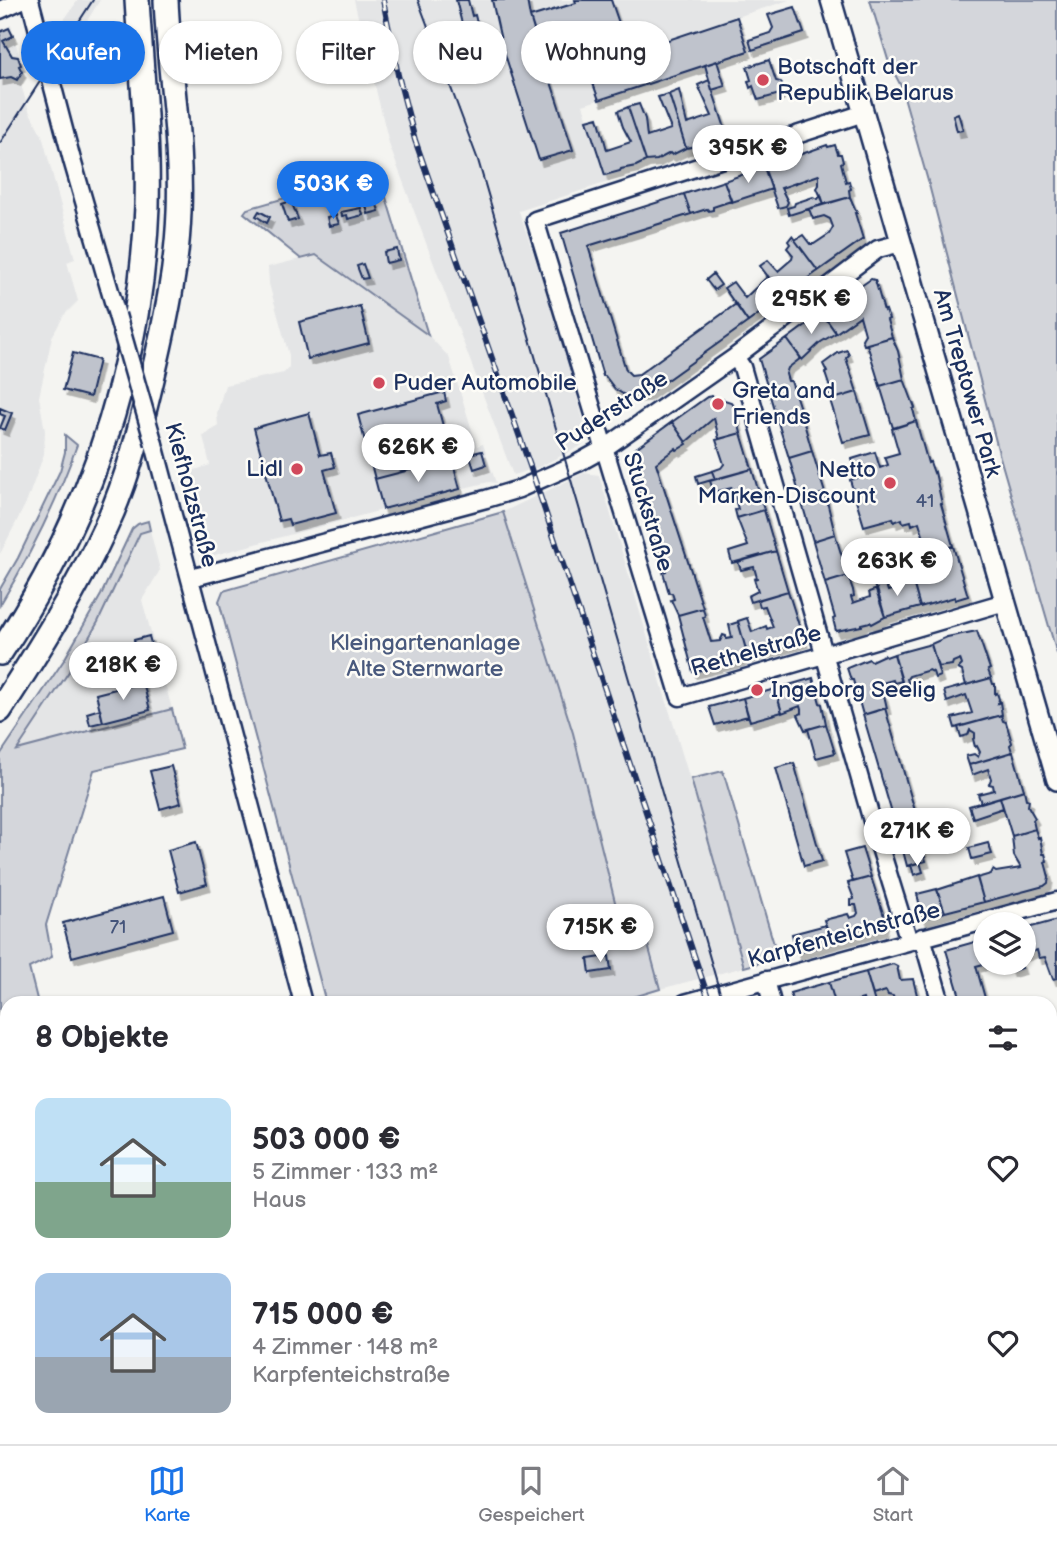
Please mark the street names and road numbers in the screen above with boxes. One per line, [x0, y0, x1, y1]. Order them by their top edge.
street label: Am Treptower Park [927, 286, 1007, 481]
street label: Puderstraße [551, 364, 673, 458]
street label: Kiefholzstraße [158, 420, 224, 570]
street label: Stuckstraße [617, 449, 679, 575]
street label: Rethelstraße [688, 619, 824, 683]
street label: Karpfenteichstraße [745, 896, 943, 974]

